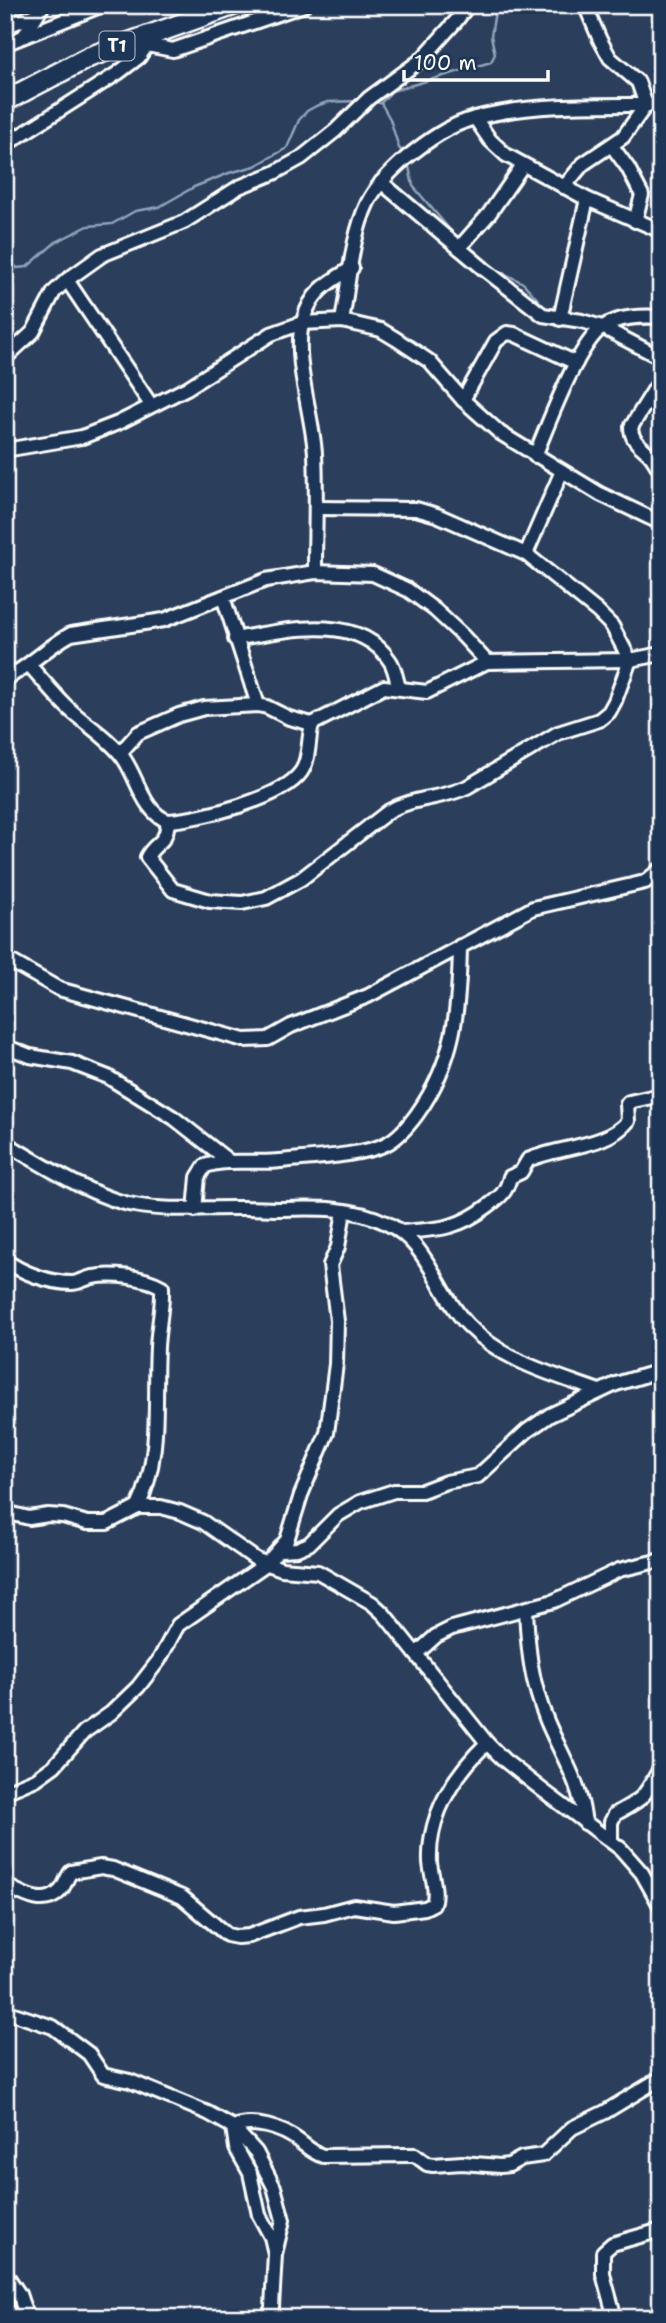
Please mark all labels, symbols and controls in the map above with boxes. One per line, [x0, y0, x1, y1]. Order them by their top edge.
road number: T1 [100, 32, 134, 60]
scale bar [404, 38, 547, 82]
text: 100 m [414, 49, 477, 77]

